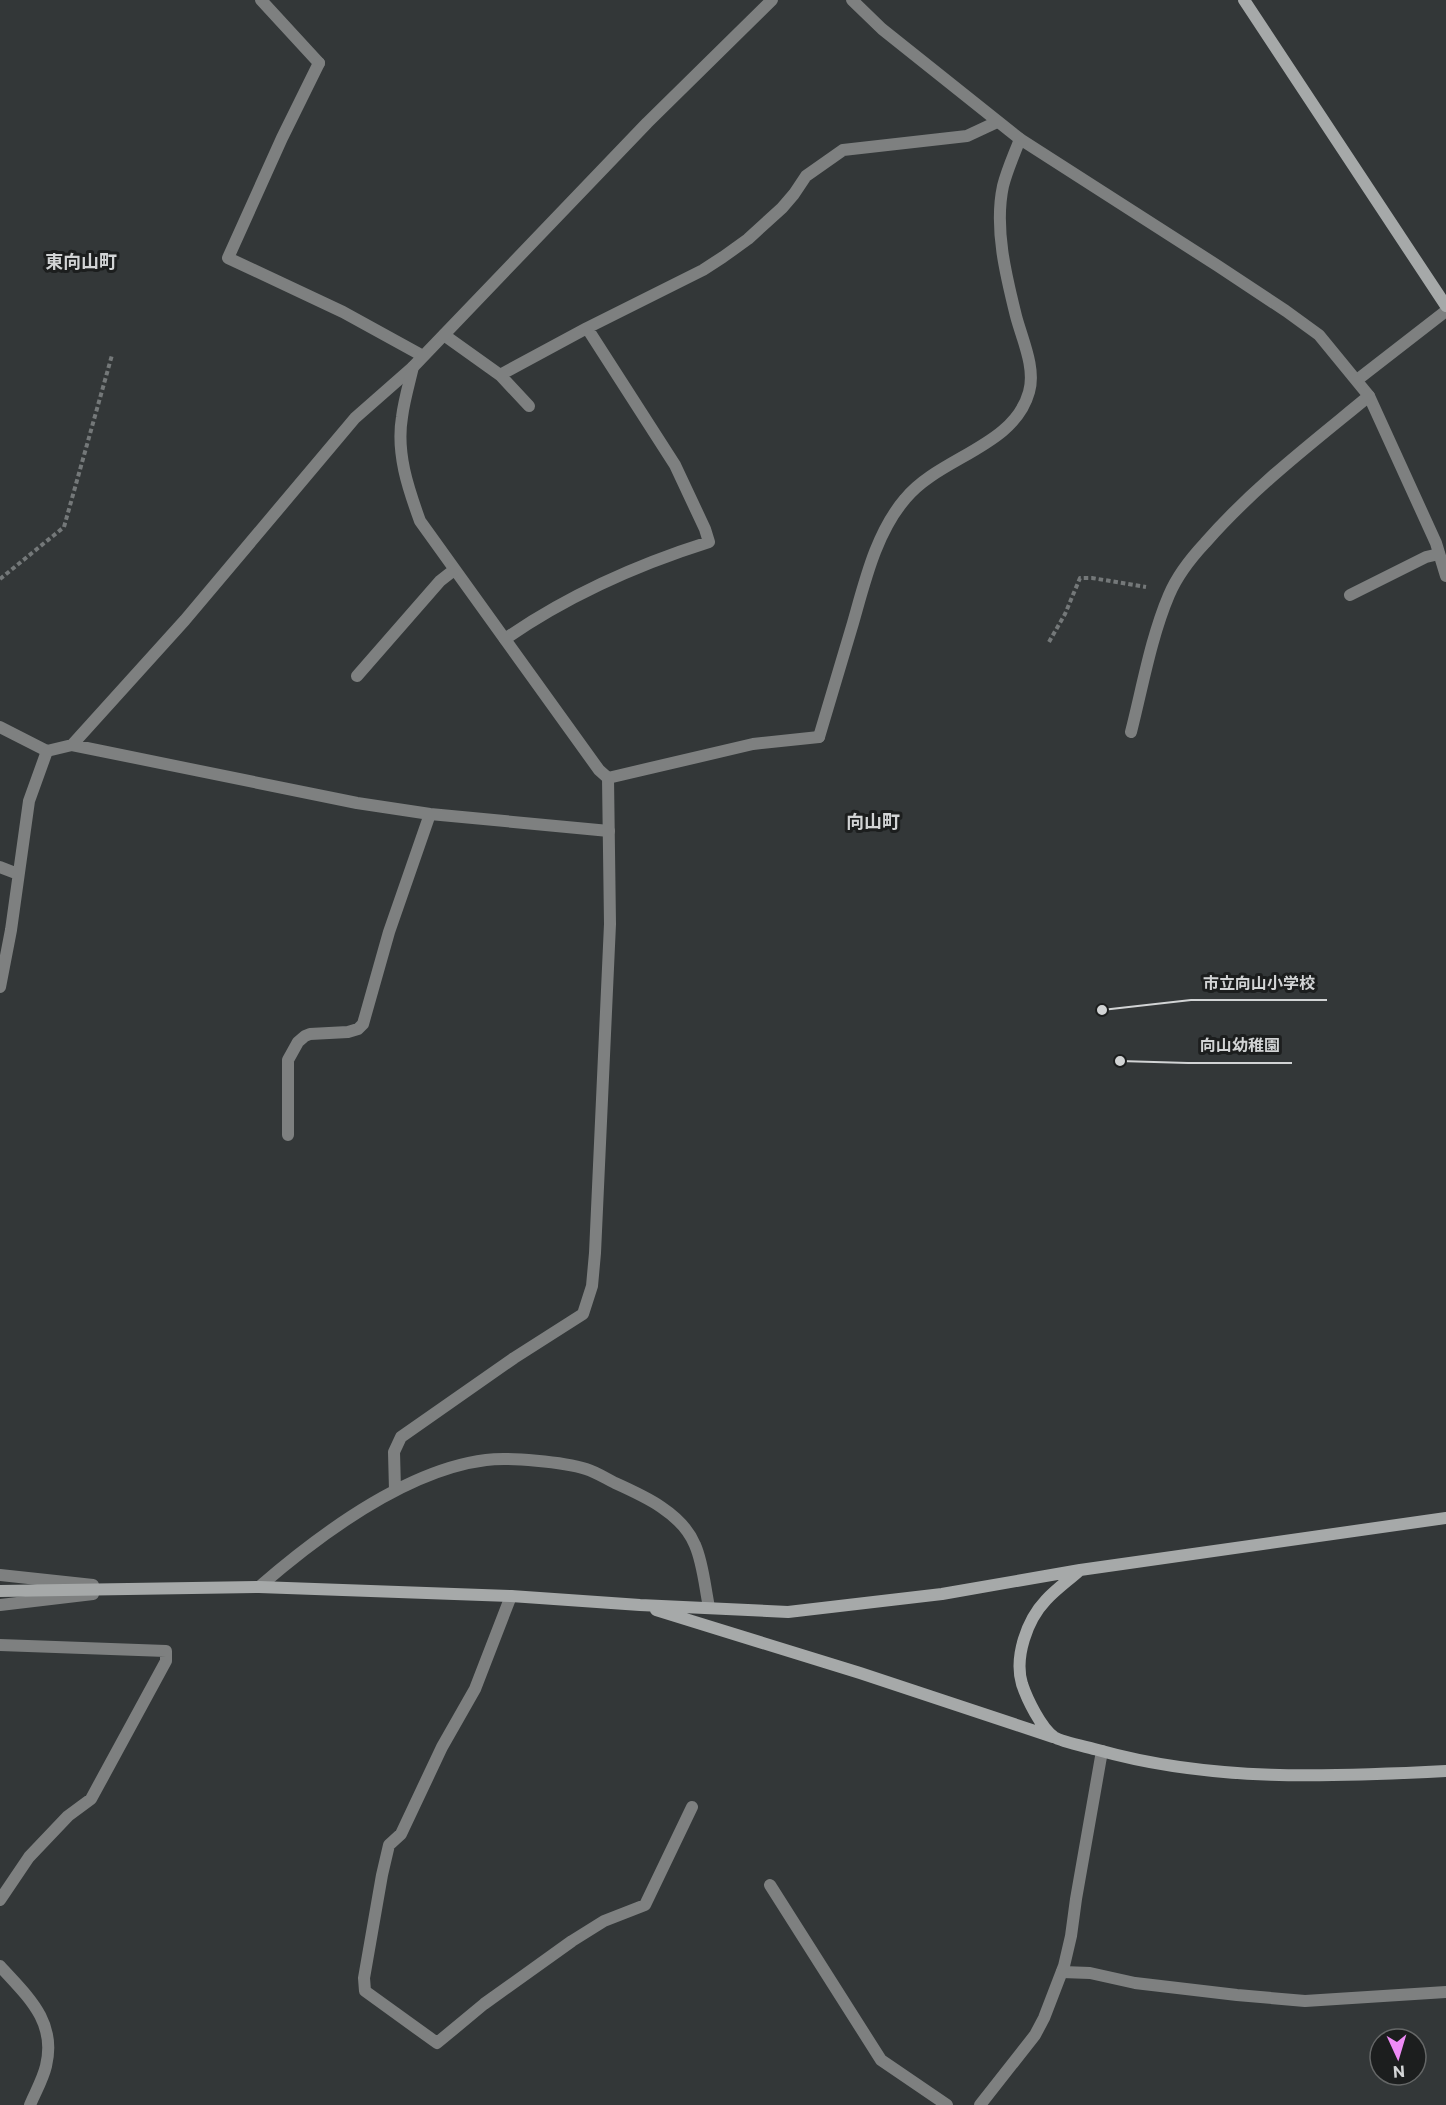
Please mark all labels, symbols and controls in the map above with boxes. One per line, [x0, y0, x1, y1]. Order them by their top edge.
district label: 東向山町 [45, 250, 117, 272]
district label: 向山町 [846, 810, 900, 832]
callout: 市立向山小学校 [1191, 966, 1327, 1000]
text: 市立向山小学校 [1203, 973, 1315, 992]
callout: 向山幼稚園 [1188, 1029, 1292, 1063]
text: 向山幼稚園 [1200, 1035, 1280, 1054]
north arrow [1368, 2027, 1428, 2087]
text: N [1392, 2063, 1406, 2082]

